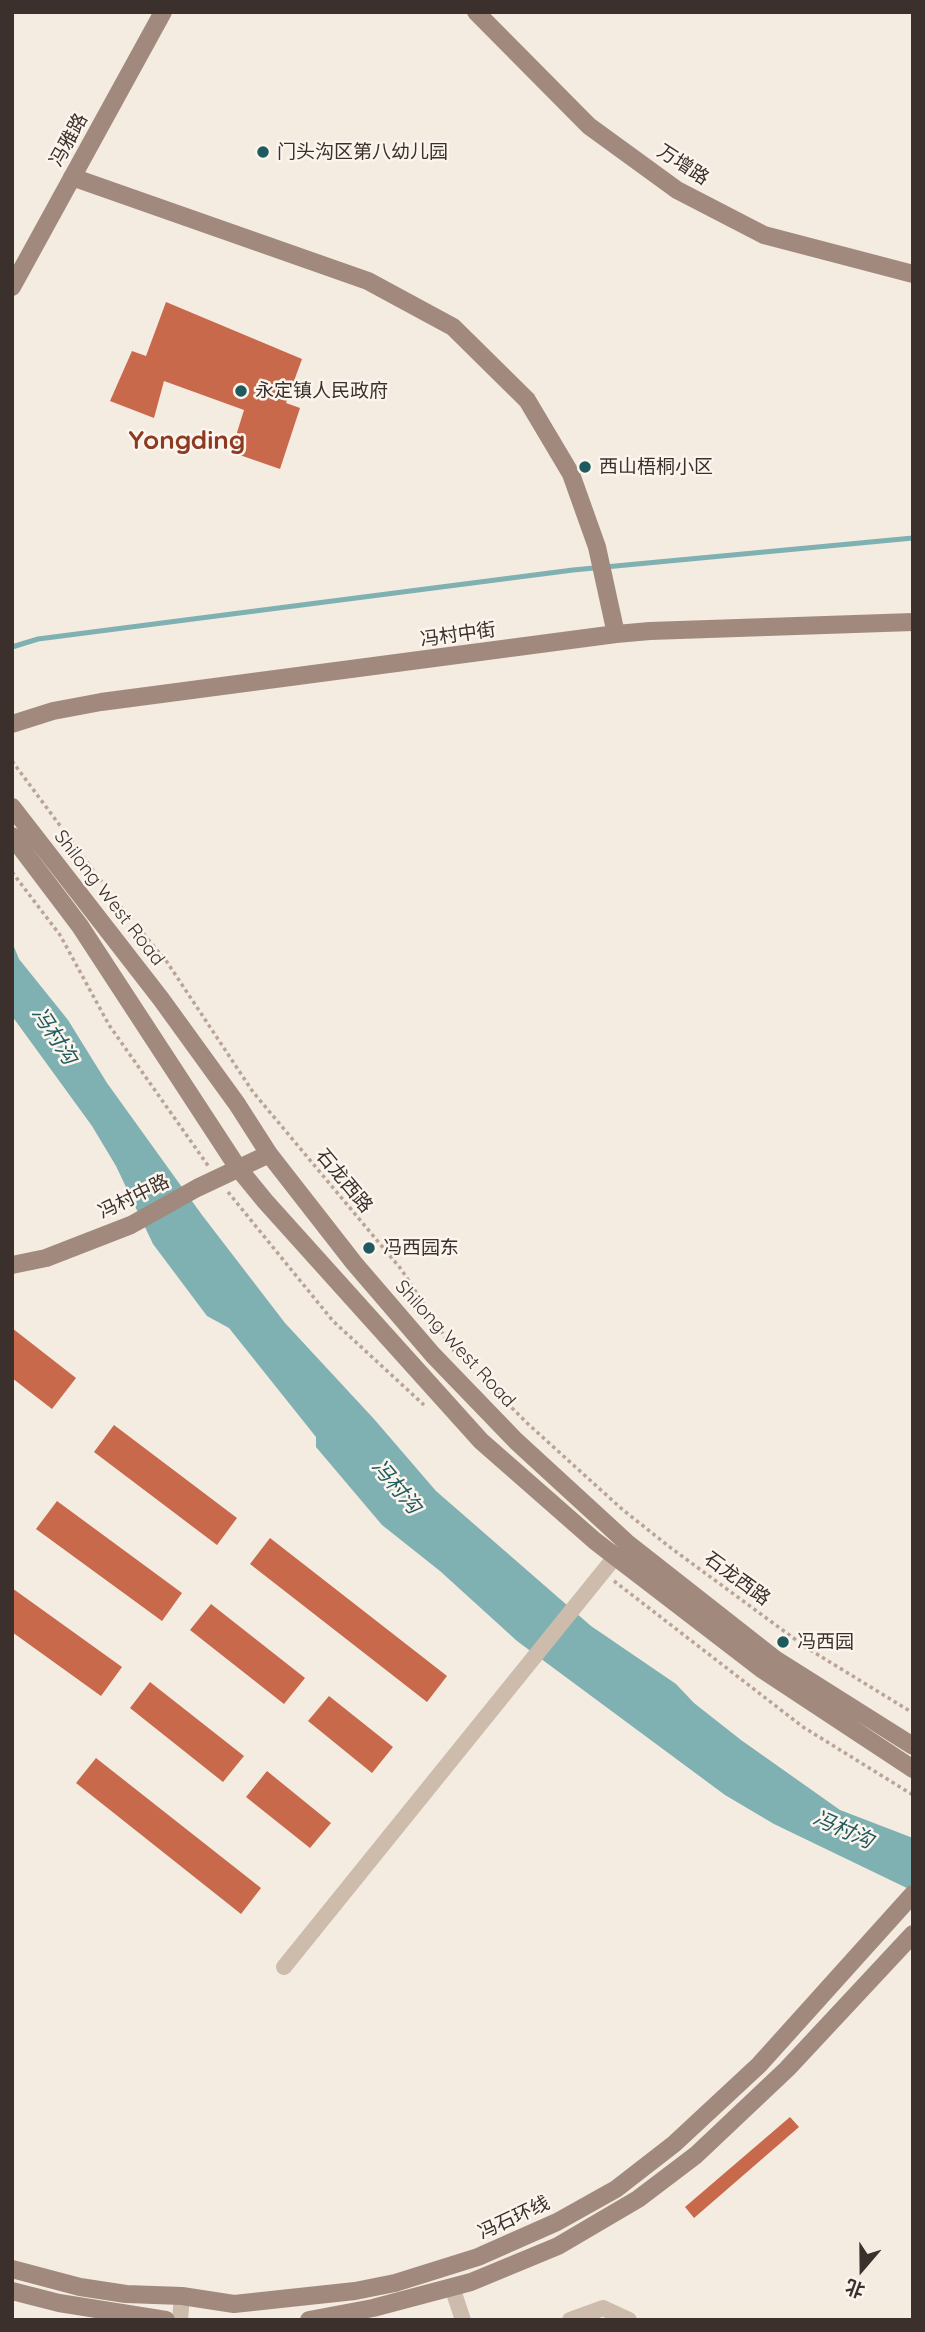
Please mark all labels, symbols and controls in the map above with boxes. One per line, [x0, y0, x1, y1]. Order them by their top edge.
street label: 冯雅路 [45, 110, 93, 170]
street label: 万增路 [653, 140, 713, 190]
place label: 门头沟区第八幼儿园 [277, 141, 448, 163]
marker: 门头沟区第八幼儿园 [255, 144, 271, 160]
place label: 永定镇人民政府 [255, 380, 388, 402]
marker: 永定镇人民政府 [233, 383, 249, 399]
district label: Yongding [129, 425, 245, 457]
place label: 西山梧桐小区 [599, 456, 713, 478]
marker: 西山梧桐小区 [577, 459, 593, 475]
street label: 冯村中街 [419, 618, 497, 652]
street label: Shilong West Road [49, 826, 169, 970]
water label: 冯村沟 [26, 1003, 82, 1069]
street label: 石龙西路 [311, 1145, 377, 1217]
street label: 冯村中路 [95, 1170, 173, 1224]
place label: 冯西园东 [383, 1237, 459, 1259]
marker: 冯西园东 [361, 1240, 377, 1256]
street label: Shilong West Road [390, 1276, 520, 1412]
water label: 冯村沟 [366, 1455, 426, 1519]
street label: 石龙西路 [700, 1547, 774, 1611]
place label: 冯西园 [797, 1631, 854, 1653]
marker: 冯西园 [775, 1634, 791, 1650]
water label: 冯村沟 [809, 1806, 877, 1854]
street label: 冯石环线 [475, 2192, 553, 2244]
north arrow [827, 2234, 897, 2304]
text: 北 [842, 2274, 868, 2303]

